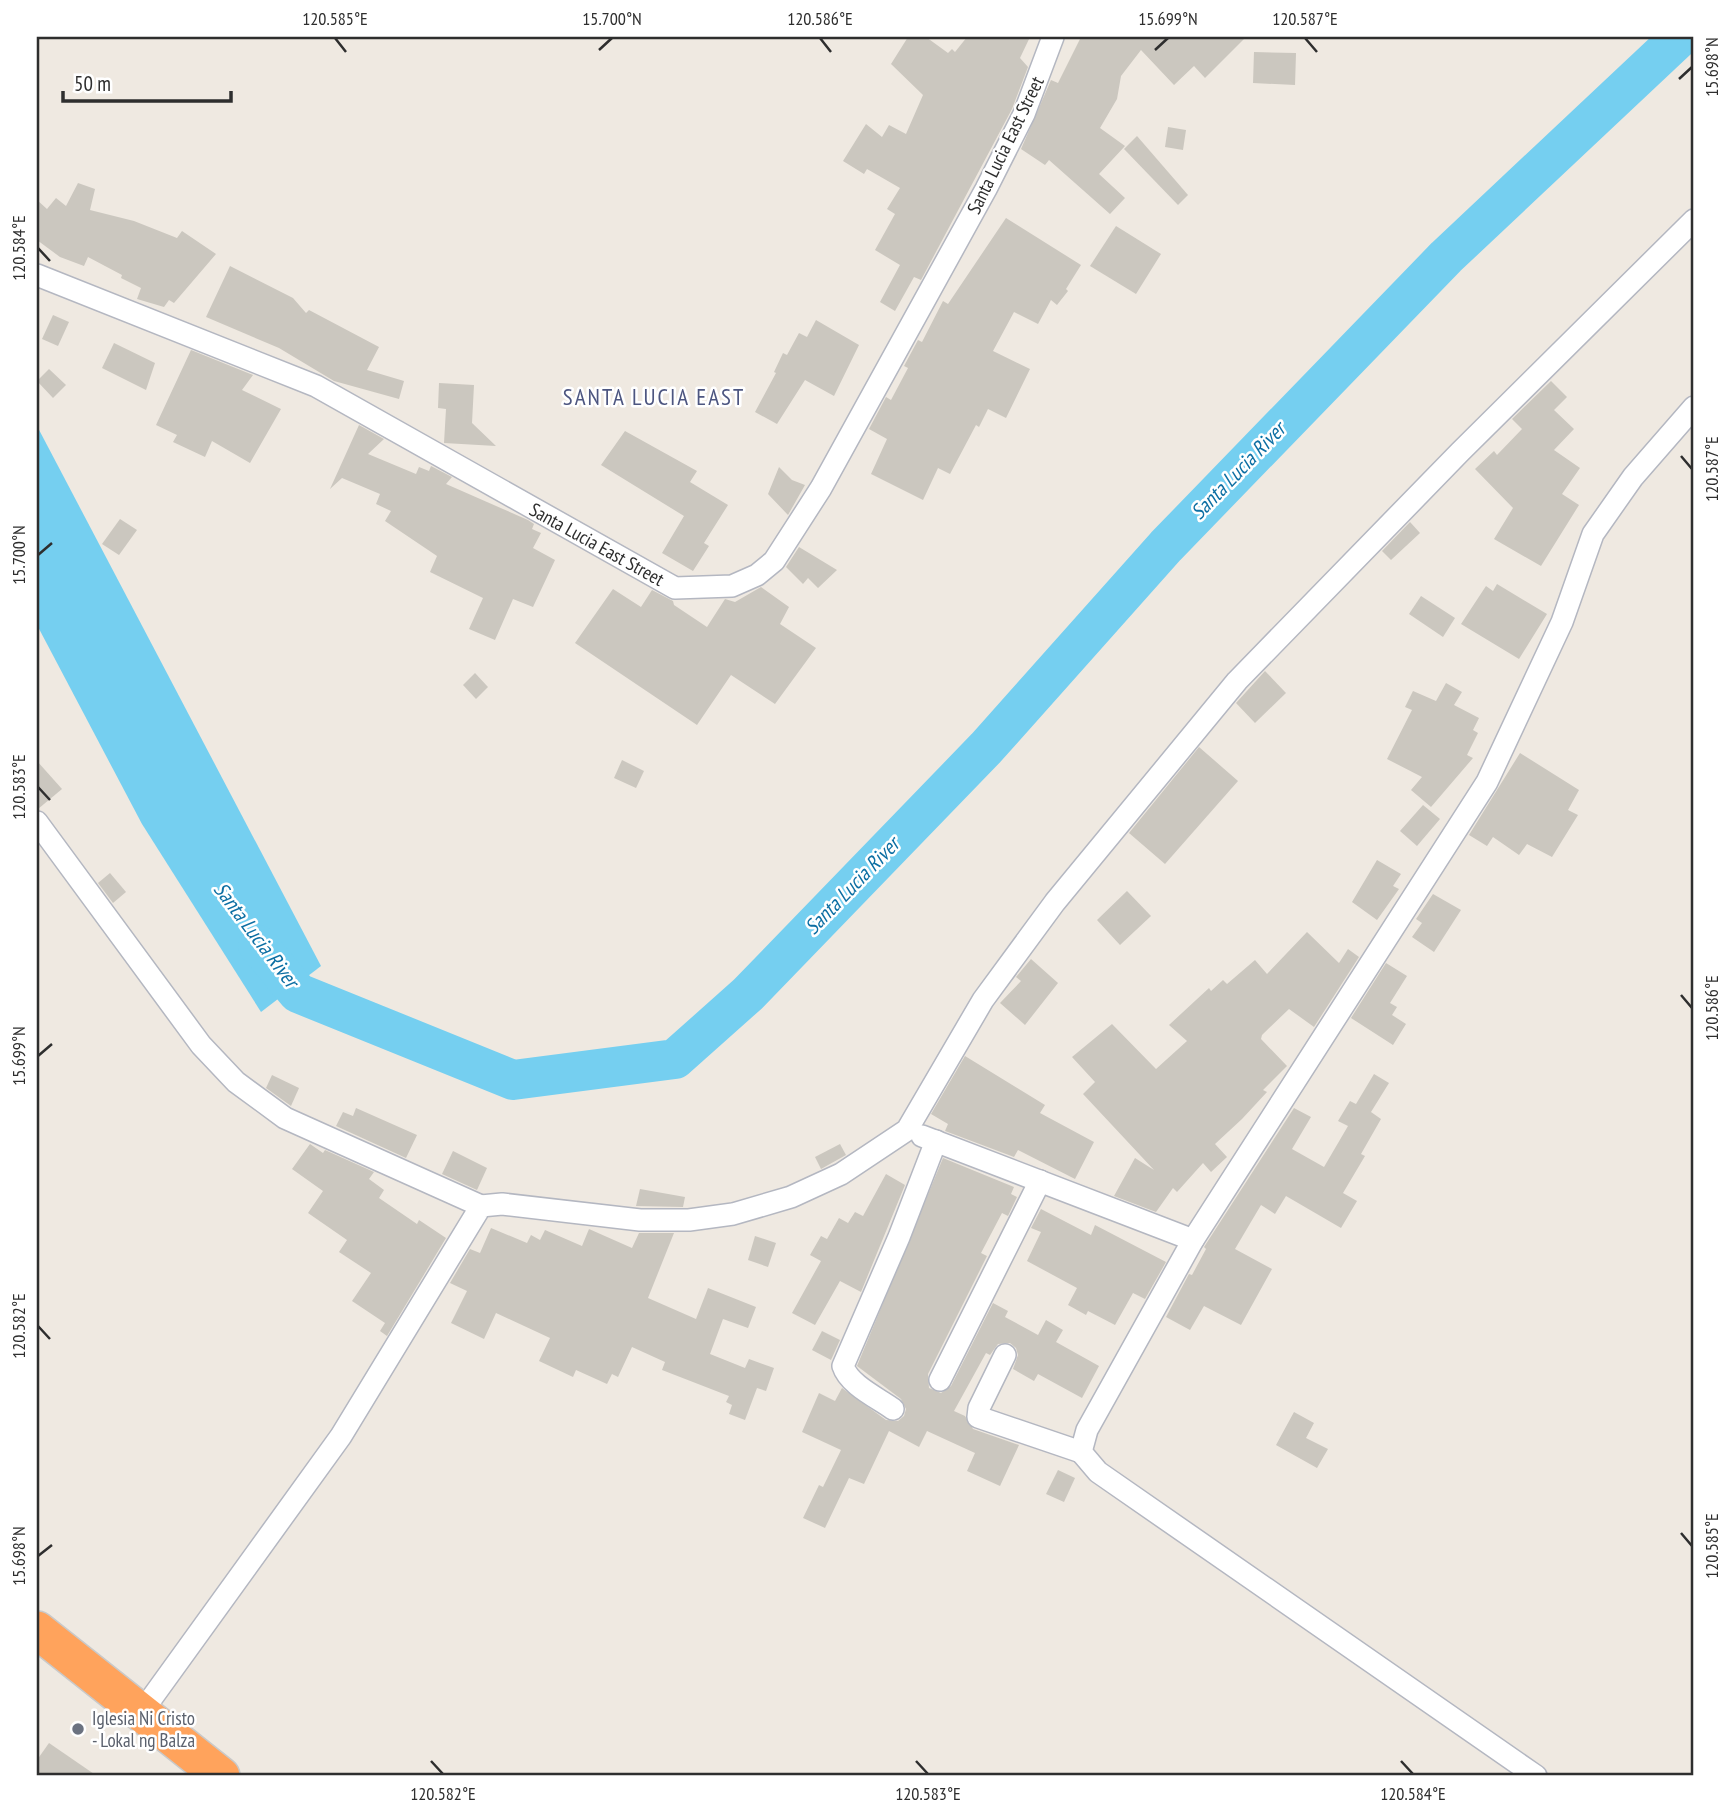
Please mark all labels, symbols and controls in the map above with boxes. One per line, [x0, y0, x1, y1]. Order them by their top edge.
text: 120.585°E [302, 7, 368, 30]
text: 15.700°N [582, 7, 642, 30]
text: 120.586°E [787, 7, 853, 30]
text: 15.699°N [1138, 7, 1198, 30]
text: 120.587°E [1272, 7, 1338, 30]
text: 15.698°N [1700, 37, 1723, 97]
scale bar [63, 60, 231, 104]
text: 50 m [74, 70, 111, 97]
street label: Santa Lucia East Street [961, 72, 1049, 218]
text: 120.584°E [7, 215, 30, 281]
district label: SANTA LUCIA EAST [563, 382, 745, 411]
water label: Santa Lucia River [1185, 414, 1293, 525]
text: 120.587°E [1700, 436, 1723, 502]
street label: Santa Lucia East Street [526, 497, 669, 591]
text: 15.700°N [7, 525, 30, 585]
text: 120.583°E [7, 754, 30, 820]
water label: Santa Lucia River [799, 829, 907, 940]
water label: Santa Lucia River [208, 877, 307, 995]
text: 120.586°E [1700, 975, 1723, 1041]
text: 15.699°N [7, 1026, 30, 1086]
text: 120.582°E [7, 1293, 30, 1359]
text: 120.585°E [1700, 1513, 1723, 1579]
text: 15.698°N [7, 1526, 30, 1586]
place label: Iglesia Ni Cristo - Lokal ng Balza [92, 1706, 195, 1752]
marker: Iglesia Ni Cristo - Lokal ng Balza [70, 1721, 86, 1737]
text: 120.582°E [410, 1782, 476, 1805]
text: 120.583°E [895, 1782, 961, 1805]
text: 120.584°E [1380, 1782, 1446, 1805]

